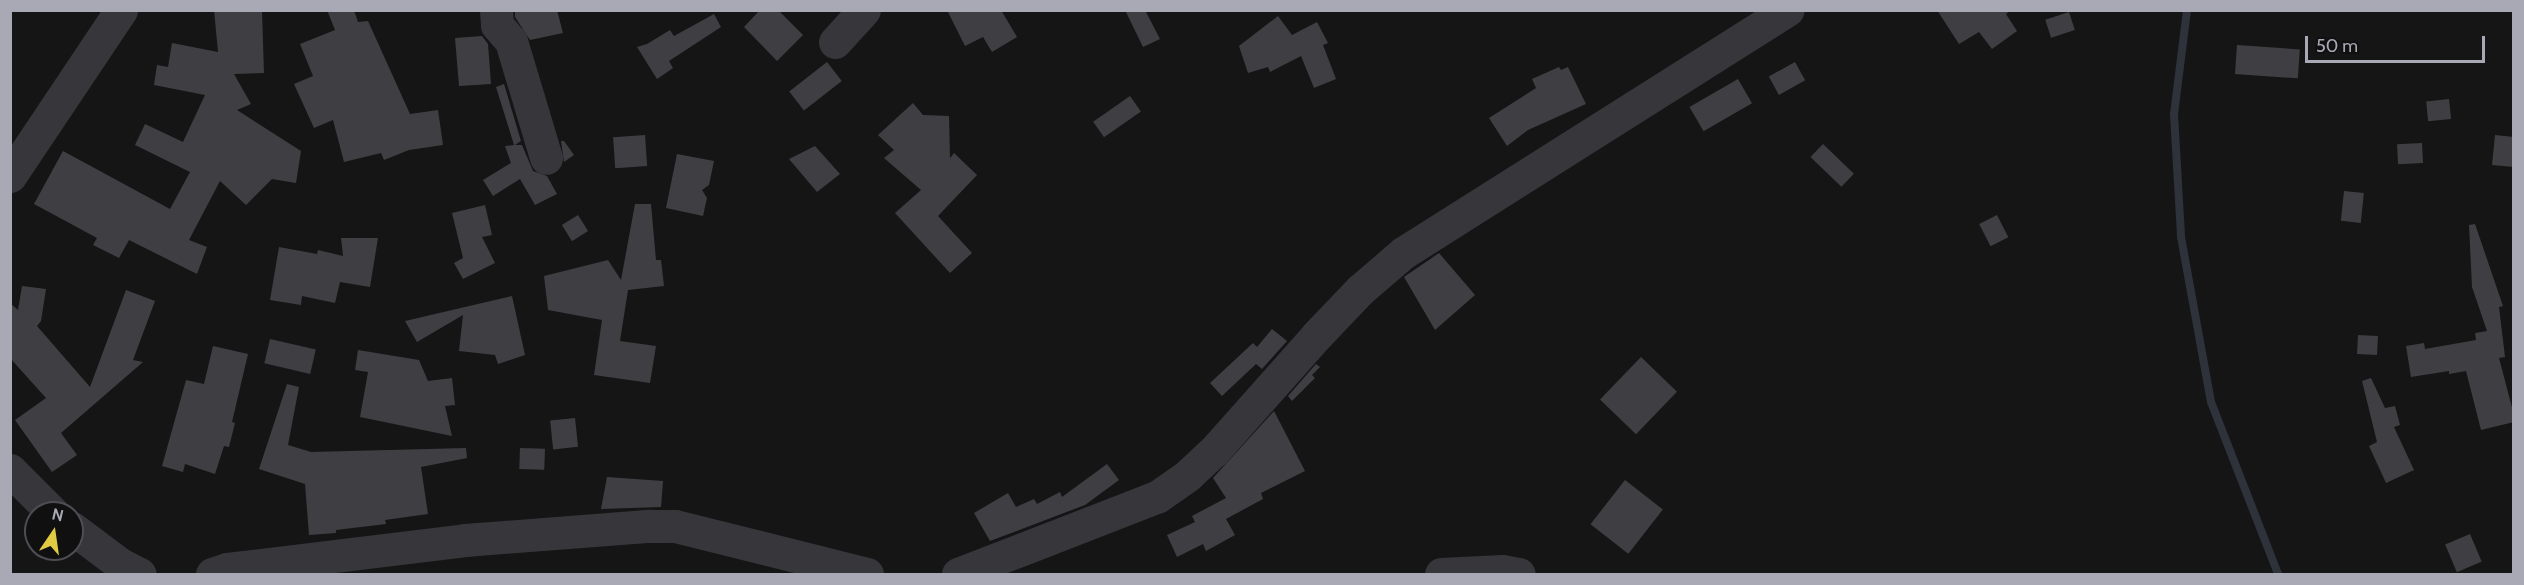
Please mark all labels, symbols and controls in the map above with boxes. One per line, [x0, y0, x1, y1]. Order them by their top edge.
scale bar [2308, 24, 2488, 62]
text: 50 m [2316, 35, 2358, 57]
north arrow [24, 501, 84, 561]
text: N [50, 504, 65, 525]

